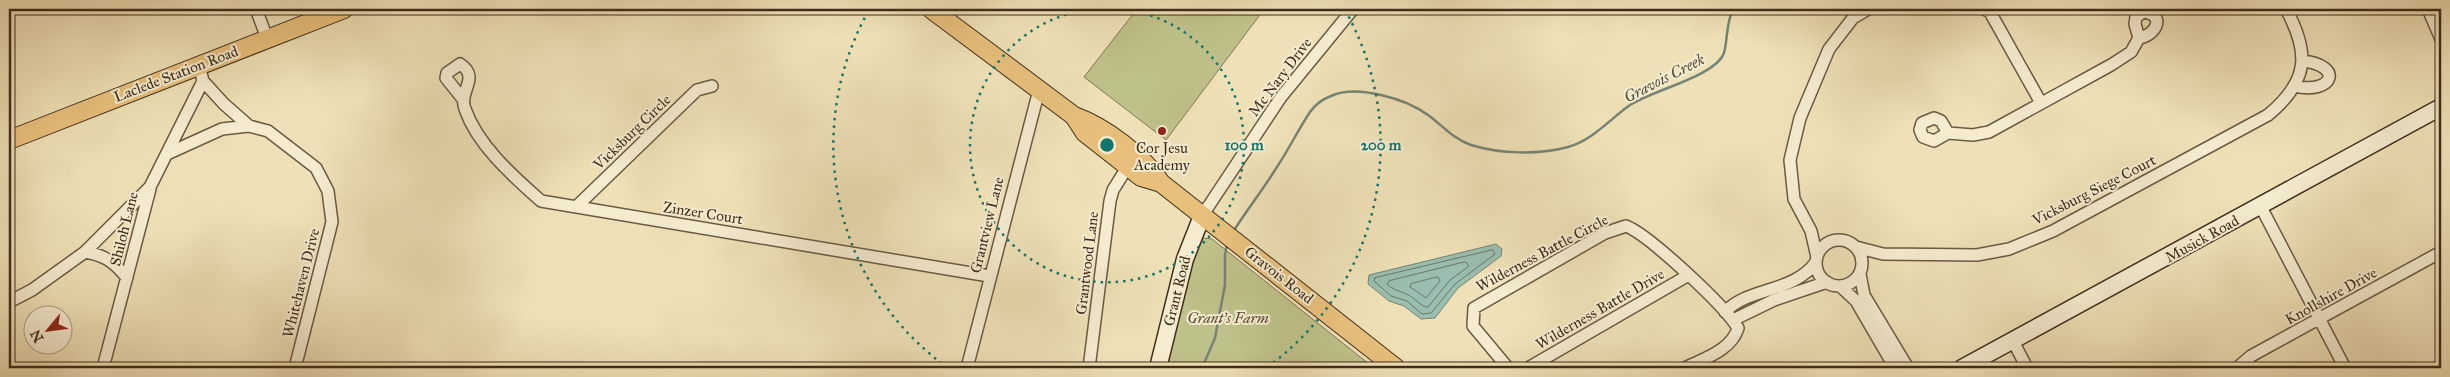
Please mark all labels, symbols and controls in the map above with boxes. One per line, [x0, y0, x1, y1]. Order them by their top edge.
street label: Mc Nary Drive [1244, 34, 1316, 120]
street label: Laclede Station Road [111, 42, 241, 106]
water label: Gravois Creek [1620, 49, 1708, 107]
street label: Vicksburg Circle [589, 91, 675, 174]
marker: Cor Jesu Academy [1156, 125, 1168, 137]
centre of rings [1098, 136, 1116, 154]
text: 100 m [1224, 136, 1264, 154]
text: 200 m [1361, 136, 1402, 154]
place label: Cor Jesu Academy [1133, 139, 1191, 174]
street label: Vicksburg Siege Court [2028, 151, 2160, 229]
street label: Grantview Lane [966, 175, 1008, 275]
street label: Shiloh Lane [106, 190, 142, 268]
street label: Zinzer Court [662, 198, 745, 228]
street label: Grantwood Lane [1072, 210, 1102, 316]
street label: Wilderness Battle Circle [1473, 211, 1611, 295]
street label: Musick Road [2162, 211, 2242, 267]
street label: Whitehaven Drive [279, 226, 323, 340]
street label: Gravois Road [1241, 243, 1317, 308]
street label: Grant Road [1160, 254, 1194, 328]
street label: Knollshire Drive [2282, 263, 2380, 329]
street label: Wilderness Battle Drive [1533, 265, 1667, 353]
north arrow [22, 304, 72, 354]
park label: Grant's Farm [1187, 309, 1269, 327]
text: N [27, 327, 47, 345]

